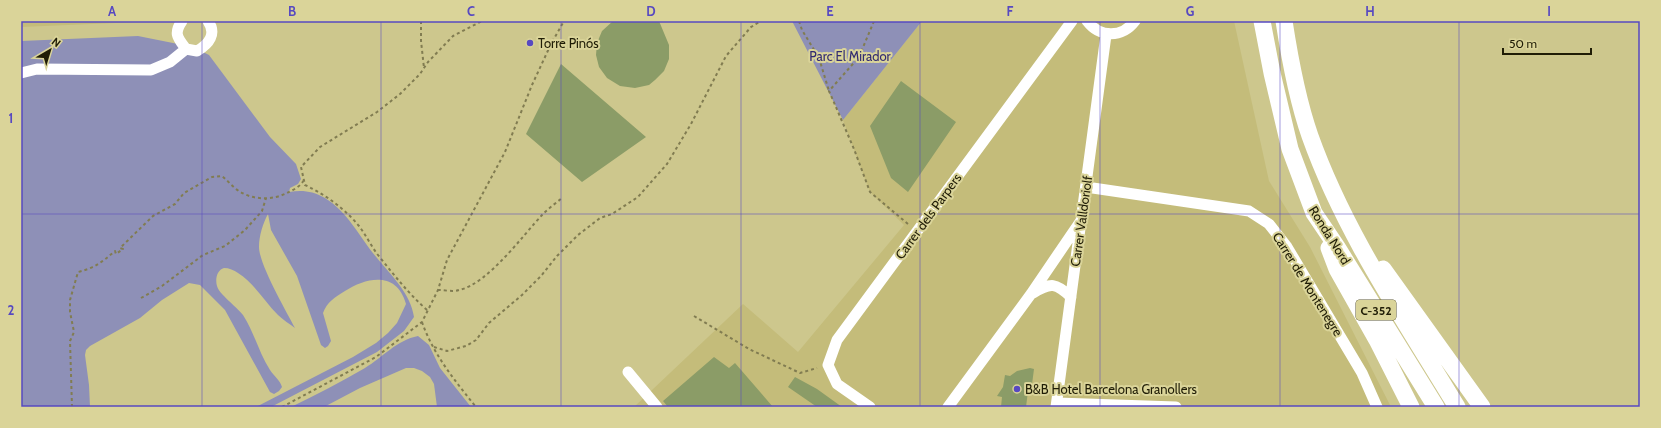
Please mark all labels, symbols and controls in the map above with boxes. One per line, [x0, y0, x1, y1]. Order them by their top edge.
text: A [108, 3, 117, 19]
text: B [288, 3, 296, 19]
text: C [467, 3, 475, 19]
text: D [646, 3, 656, 19]
text: E [826, 3, 834, 19]
text: F [1007, 3, 1014, 19]
text: G [1186, 3, 1195, 19]
text: H [1365, 3, 1375, 19]
text: I [1547, 3, 1551, 19]
north arrow [30, 30, 70, 70]
scale bar [1503, 30, 1591, 56]
text: N [49, 34, 64, 50]
place label: Torre Pinós [538, 35, 599, 51]
text: 50 m [1509, 36, 1537, 51]
marker: Torre Pinós [525, 38, 535, 48]
park label: Parc El Mirador [809, 48, 892, 64]
text: 1 [9, 110, 13, 126]
street label: Carrer dels Parpers [891, 169, 965, 262]
street label: Carrer Valldoriolf [1067, 174, 1095, 267]
street label: Ronda Nord [1306, 203, 1354, 267]
street label: Carrer de Montenegre [1270, 229, 1347, 339]
road number: C-352 [1356, 300, 1396, 320]
text: 2 [8, 302, 15, 318]
place label: B&B Hotel Barcelona Granollers [1025, 381, 1198, 397]
marker: B&B Hotel Barcelona Granollers [1012, 384, 1022, 394]

